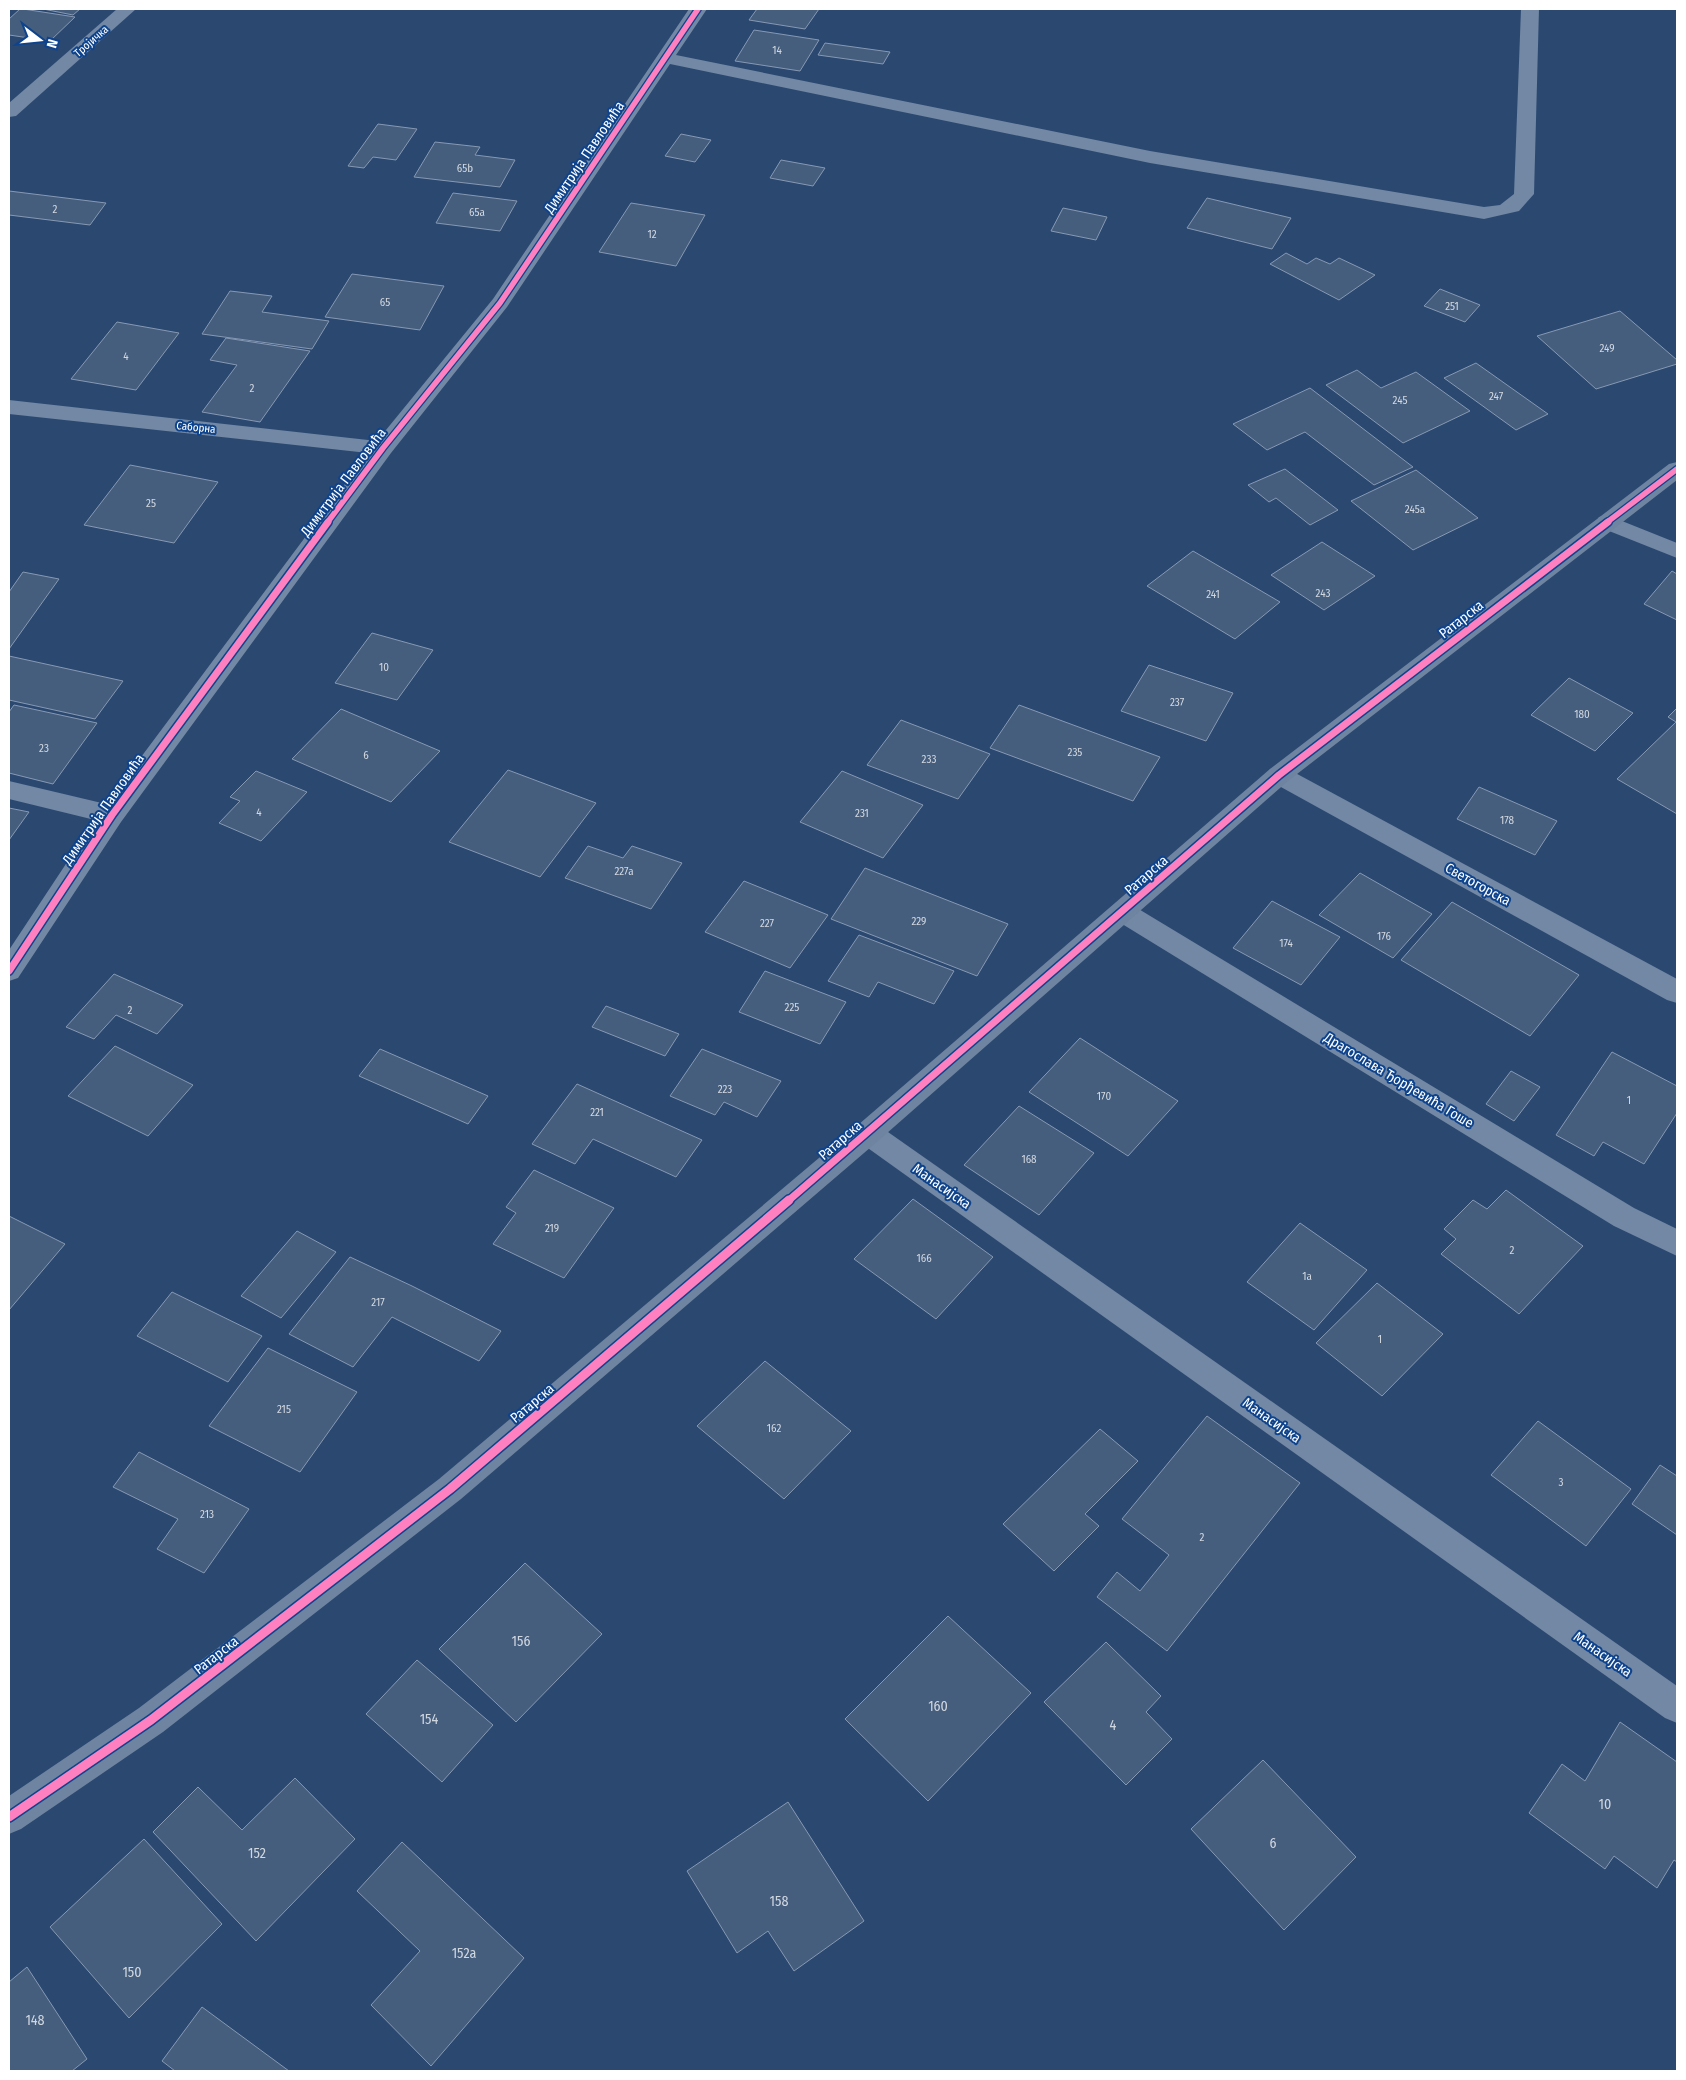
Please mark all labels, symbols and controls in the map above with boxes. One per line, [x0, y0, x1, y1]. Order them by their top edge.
north arrow [15, 15, 65, 65]
street label: Тројичка [72, 23, 111, 60]
text: N [43, 37, 61, 50]
house number: 14 [772, 44, 782, 57]
street label: Димитрија Павловића [540, 98, 628, 217]
house number: 65b [457, 162, 473, 175]
house number: 2 [53, 203, 58, 216]
house number: 65a [469, 206, 485, 219]
house number: 12 [647, 228, 657, 241]
house number: 65 [380, 296, 390, 309]
house number: 251 [1445, 300, 1459, 313]
house number: 249 [1599, 342, 1615, 355]
house number: 4 [123, 350, 129, 363]
house number: 2 [250, 382, 255, 395]
house number: 247 [1489, 390, 1504, 403]
house number: 245 [1393, 394, 1407, 407]
street label: Саборна [176, 419, 216, 436]
street label: Димитрија Павловића [296, 425, 390, 541]
house number: 25 [146, 497, 156, 510]
house number: 245a [1405, 503, 1425, 516]
house number: 243 [1316, 587, 1330, 600]
house number: 241 [1206, 588, 1220, 601]
street label: Ратарска [1436, 597, 1487, 642]
house number: 10 [379, 661, 389, 674]
house number: 237 [1170, 696, 1185, 709]
house number: 180 [1574, 708, 1590, 721]
house number: 23 [39, 742, 49, 755]
house number: 235 [1068, 746, 1082, 759]
house number: 6 [363, 749, 369, 762]
street label: Димитрија Павловића [58, 751, 148, 869]
house number: 233 [922, 753, 936, 766]
house number: 4 [256, 806, 262, 819]
house number: 231 [855, 807, 869, 820]
house number: 178 [1500, 814, 1515, 827]
street label: Ратарска [1121, 852, 1172, 899]
street label: Светогорска [1442, 859, 1514, 909]
house number: 227a [614, 865, 634, 878]
house number: 229 [912, 915, 926, 928]
house number: 227 [760, 917, 775, 930]
house number: 176 [1377, 930, 1392, 943]
house number: 174 [1279, 937, 1294, 950]
house number: 225 [785, 1001, 799, 1014]
house number: 2 [128, 1004, 133, 1017]
street label: Драгослава Ђорђевића Гоше [1320, 1029, 1477, 1132]
house number: 223 [718, 1083, 732, 1096]
house number: 170 [1097, 1090, 1111, 1103]
house number: 1 [1627, 1094, 1631, 1107]
house number: 221 [590, 1106, 604, 1119]
street label: Ратарска [815, 1117, 866, 1164]
house number: 168 [1021, 1153, 1037, 1166]
street label: Манасијска [909, 1160, 974, 1213]
house number: 219 [545, 1222, 559, 1235]
house number: 2 [1510, 1244, 1515, 1257]
house number: 166 [916, 1252, 932, 1265]
house number: 1a [1302, 1270, 1312, 1283]
house number: 217 [371, 1296, 385, 1309]
house number: 1 [1378, 1333, 1382, 1346]
street label: Ратарска [507, 1380, 558, 1427]
street label: Манасијска [1239, 1394, 1304, 1447]
house number: 215 [277, 1403, 291, 1416]
house number: 162 [767, 1422, 781, 1435]
house number: 3 [1559, 1476, 1564, 1489]
house number: 213 [200, 1508, 214, 1521]
house number: 2 [1200, 1531, 1205, 1544]
street label: Манасијска [1570, 1628, 1635, 1681]
street label: Ратарска [191, 1633, 242, 1678]
house number: 156 [512, 1633, 530, 1650]
house number: 160 [928, 1698, 948, 1715]
house number: 154 [420, 1711, 439, 1728]
house number: 4 [1110, 1717, 1117, 1734]
house number: 10 [1599, 1796, 1611, 1813]
house number: 6 [1270, 1835, 1277, 1852]
house number: 152 [248, 1845, 266, 1862]
house number: 158 [770, 1893, 788, 1910]
house number: 152a [452, 1945, 476, 1962]
house number: 150 [122, 1964, 142, 1981]
house number: 148 [25, 2012, 45, 2029]

